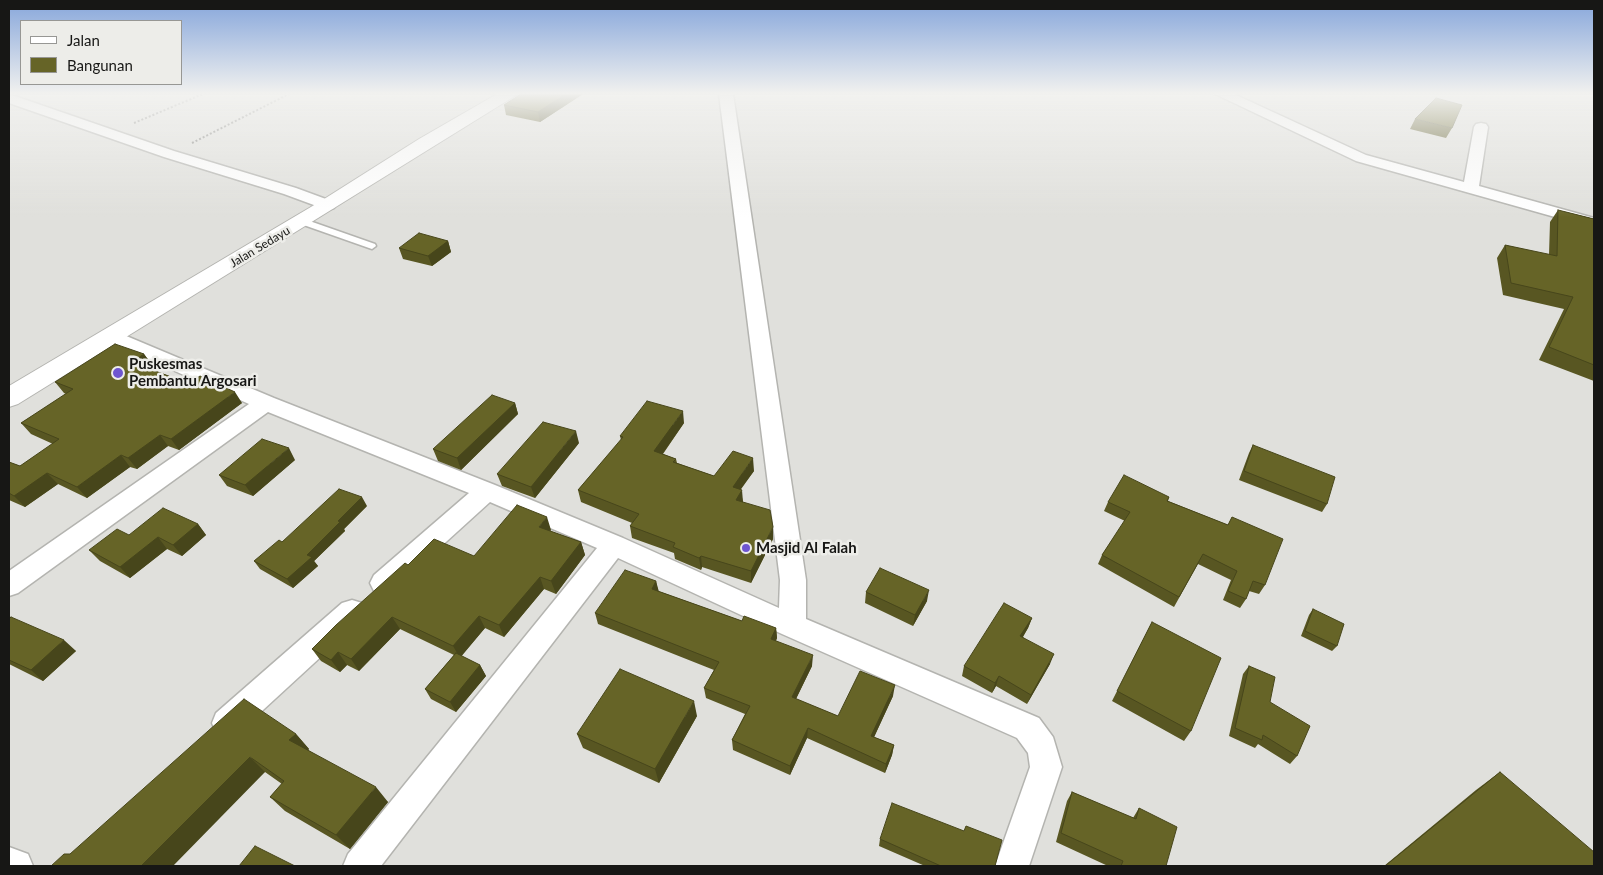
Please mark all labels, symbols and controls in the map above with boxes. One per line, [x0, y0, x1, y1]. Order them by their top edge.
legend [20, 20, 182, 85]
text: Jalan [67, 31, 100, 49]
text: Bangunan [67, 56, 133, 74]
street label: Jalan Sedayu [227, 223, 293, 271]
place label: Puskesmas Pembantu Argosari [129, 355, 257, 390]
marker: Puskesmas Pembantu Argosari [111, 366, 125, 380]
place label: Masjid Al Falah [756, 539, 857, 557]
marker: Masjid Al Falah [740, 542, 752, 554]

